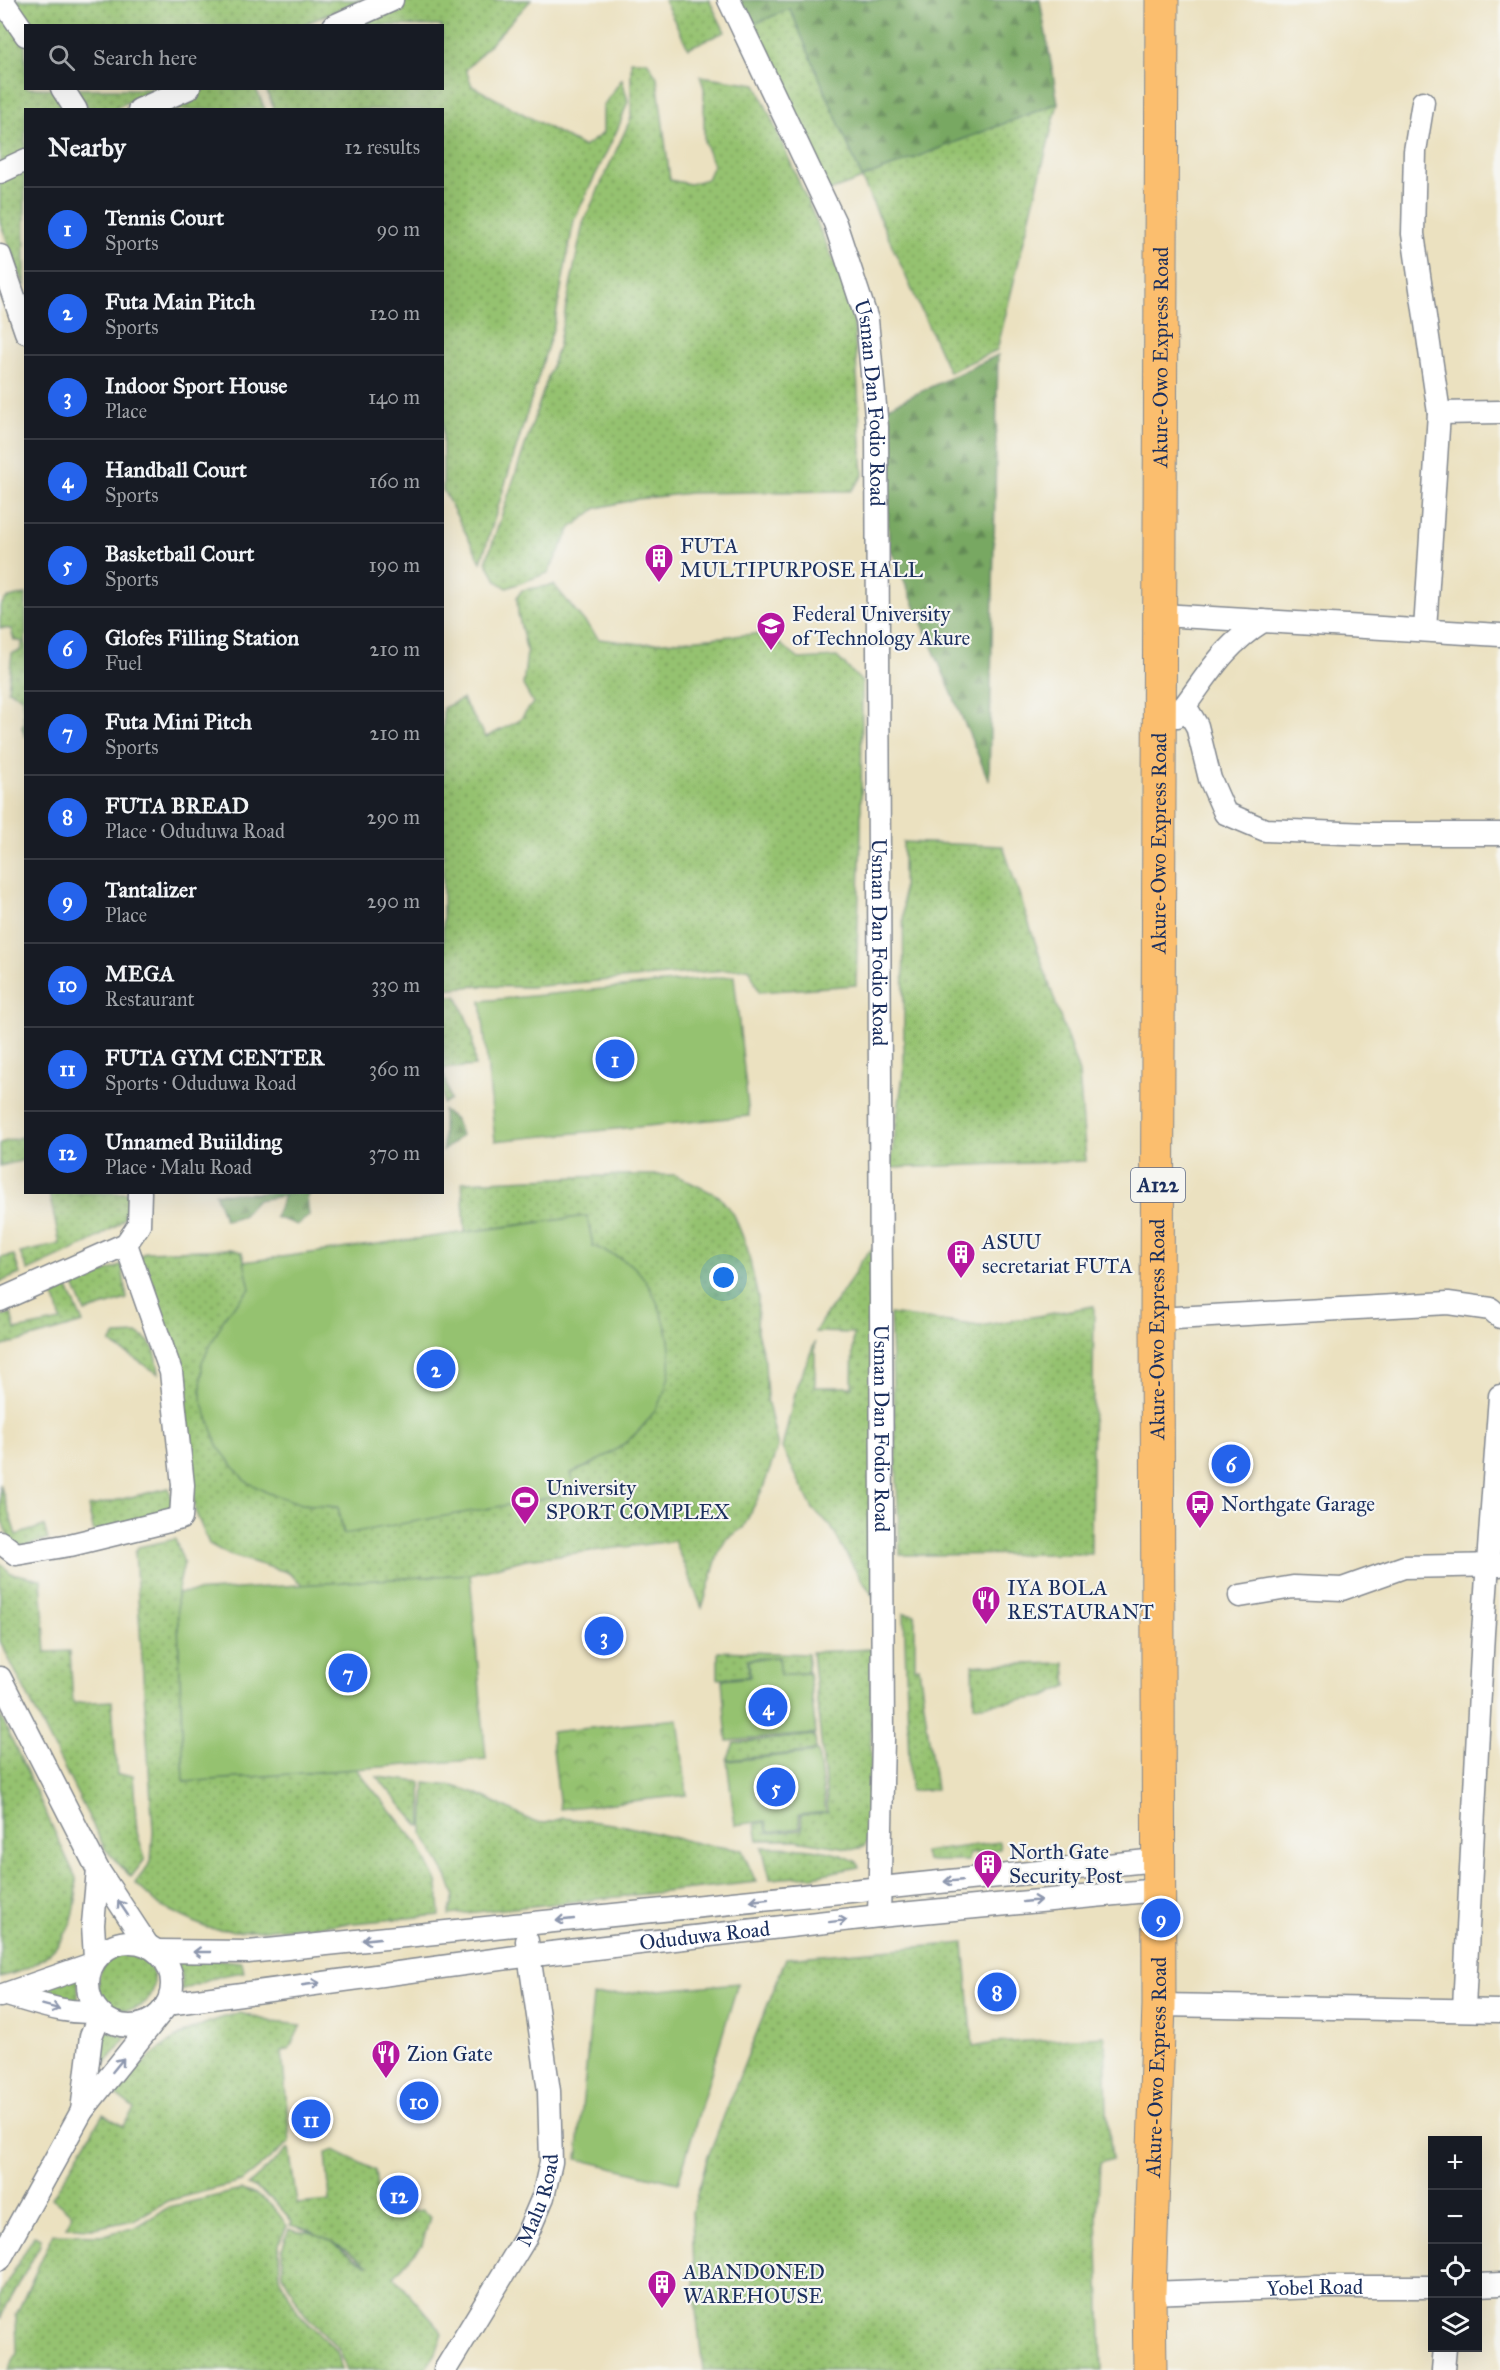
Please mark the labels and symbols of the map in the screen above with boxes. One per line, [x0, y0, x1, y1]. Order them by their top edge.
street label: Akure-Owo Express Road [1147, 246, 1174, 469]
street label: Usman Dan Fodio Road [848, 296, 890, 507]
place label: FUTA MULTIPURPOSE HALL [680, 533, 923, 583]
building icon: FUTA MULTIPURPOSE HALL [643, 542, 675, 584]
place label: Federal University of Technology Akure [792, 601, 971, 651]
school or university icon: Federal University of Technology Akure [755, 610, 787, 652]
street label: Akure-Owo Express Road [1145, 732, 1172, 955]
street label: Usman Dan Fodio Road [866, 838, 893, 1047]
pin: 1 [596, 1036, 634, 1082]
road number: A122 [1131, 1168, 1185, 1202]
street label: Akure-Owo Express Road [1144, 1218, 1170, 1441]
place label: ASUU secretariat FUTA [981, 1229, 1133, 1279]
building icon: ASUU secretariat FUTA [945, 1238, 977, 1280]
your location [709, 1263, 738, 1292]
street label: Usman Dan Fodio Road [868, 1324, 895, 1533]
pin: 2 [416, 1346, 456, 1392]
pin: 6 [1212, 1442, 1250, 1486]
place label: University SPORT COMPLEX [546, 1475, 730, 1525]
sports icon: University SPORT COMPLEX [509, 1484, 541, 1526]
bus stop icon: Northgate Garage [1184, 1488, 1216, 1530]
place label: Northgate Garage [1221, 1491, 1375, 1517]
place label: IYA BOLA RESTAURANT [1007, 1575, 1154, 1625]
restaurant icon: IYA BOLA RESTAURANT [970, 1584, 1002, 1626]
pin: 3 [584, 1614, 624, 1658]
pin: 7 [328, 1650, 368, 1696]
pin: 4 [748, 1684, 788, 1730]
pin: 5 [756, 1764, 796, 1810]
place label: North Gate Security Post [1009, 1839, 1123, 1889]
building icon: North Gate Security Post [972, 1848, 1004, 1890]
one-way arrow [943, 1876, 963, 1887]
one-way arrow [749, 1895, 769, 1906]
one-way arrow [1021, 1895, 1041, 1906]
pin: 9 [1142, 1896, 1180, 1940]
one-way arrow [117, 1900, 129, 1917]
one-way arrow [555, 1915, 575, 1926]
street label: Oduduwa Road [638, 1915, 772, 1956]
one-way arrow [827, 1916, 847, 1927]
one-way arrow [361, 1934, 381, 1945]
one-way arrow [193, 1946, 213, 1958]
street label: Akure-Owo Express Road [1140, 1956, 1172, 2179]
pin: 8 [978, 1970, 1016, 2014]
one-way arrow [300, 1979, 320, 1990]
one-way arrow [42, 2002, 61, 2013]
restaurant icon: Zion Gate [370, 2038, 402, 2080]
place label: Zion Gate [407, 2041, 493, 2067]
one-way arrow [112, 2057, 125, 2073]
pin: 10 [400, 2078, 438, 2124]
pin: 11 [292, 2096, 330, 2142]
street label: Malu Road [511, 2153, 564, 2250]
pin: 12 [380, 2172, 418, 2218]
place label: ABANDONED WAREHOUSE [682, 2259, 825, 2309]
building icon: ABANDONED WAREHOUSE [646, 2268, 678, 2310]
street label: Yobel Road [1266, 2274, 1364, 2302]

